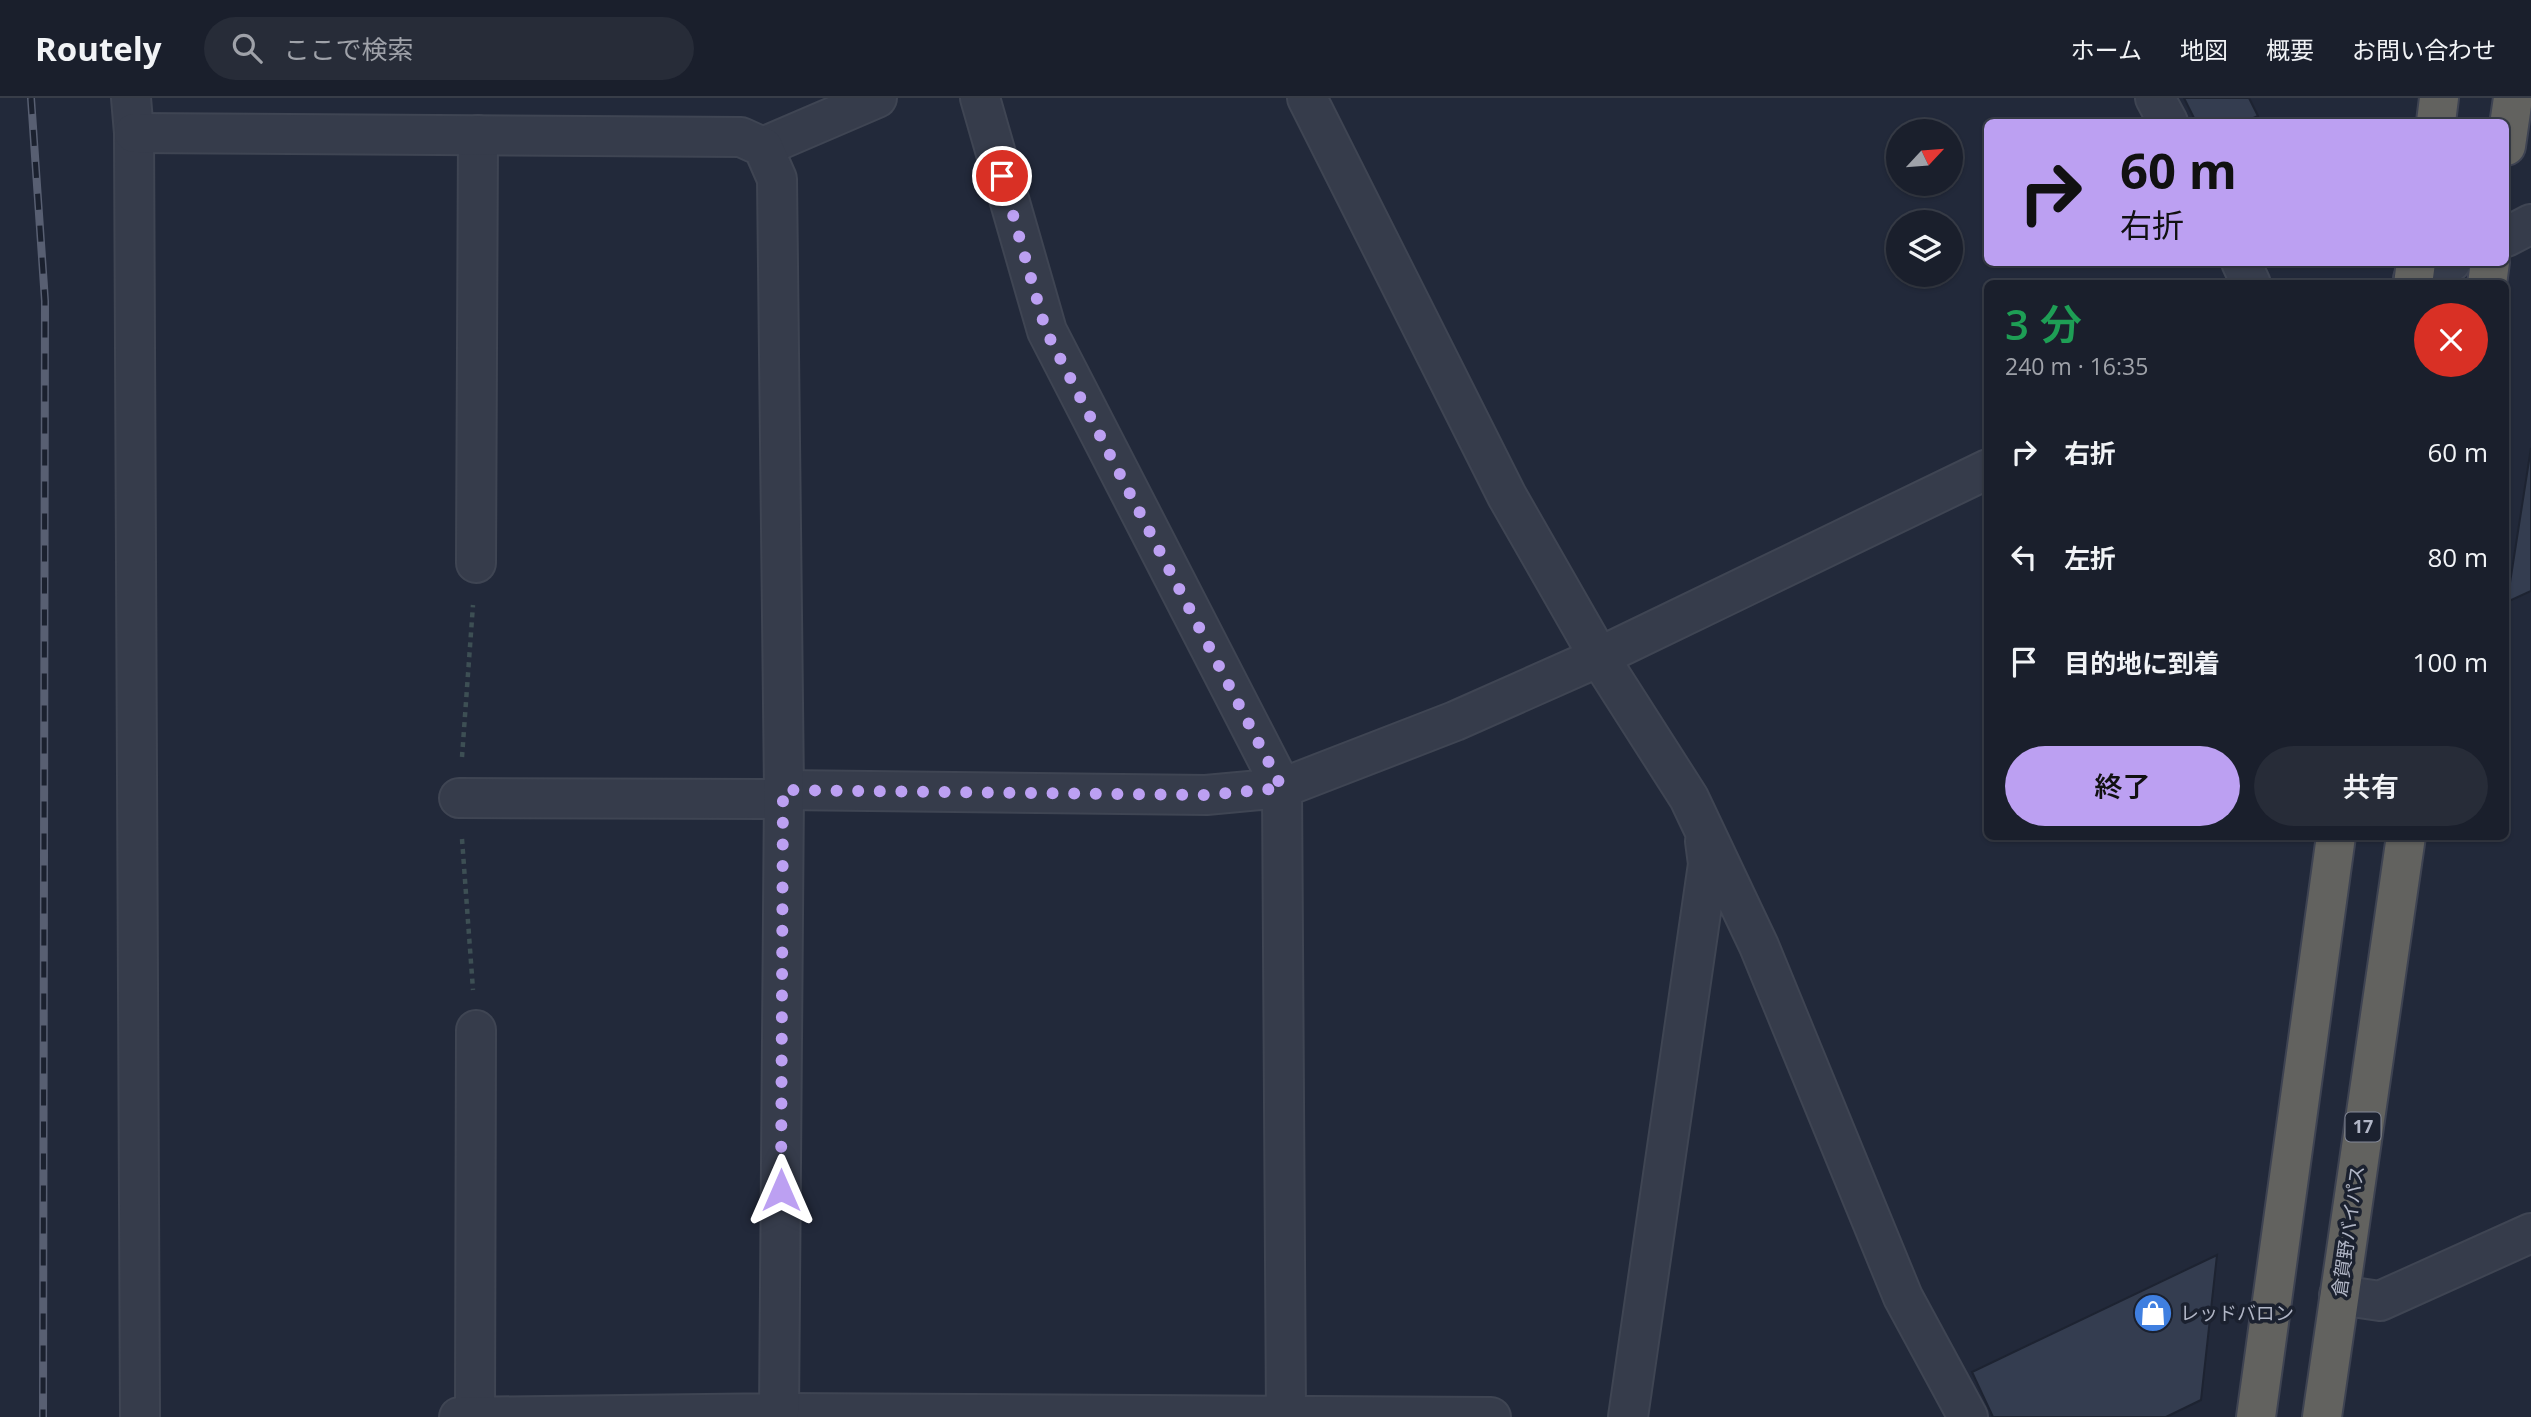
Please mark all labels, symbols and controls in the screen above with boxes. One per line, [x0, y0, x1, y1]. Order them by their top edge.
search box [204, 17, 694, 80]
text: Routely [35, 26, 162, 71]
icon: search [228, 29, 266, 67]
text: ここで検索 [284, 31, 414, 67]
text: ホーム [2071, 33, 2142, 66]
text: 地図 [2180, 33, 2228, 66]
text: 概要 [2266, 33, 2314, 66]
text: お問い合わせ [2352, 33, 2496, 66]
north arrow [1886, 119, 1964, 196]
map controls [1886, 119, 1963, 287]
text: 60 m [2120, 137, 2237, 203]
pin [972, 146, 1032, 206]
icon: right [2005, 147, 2096, 238]
icon: arrive [983, 157, 1021, 195]
text: 右折 [2120, 203, 2184, 246]
button: layers [1886, 210, 1963, 287]
text: 3 分 [2005, 295, 2082, 352]
button: close [2414, 303, 2488, 377]
text: 240 m · 16:35 [2005, 350, 2148, 382]
icon: right [2005, 433, 2043, 471]
text: 60 m [2427, 434, 2488, 470]
text: 右折 [2064, 435, 2116, 471]
icon: left [2005, 538, 2043, 576]
text: 80 m [2427, 539, 2488, 575]
text: 左折 [2064, 540, 2116, 576]
icon: arrive [2005, 643, 2043, 681]
text: 100 m [2413, 644, 2488, 680]
text: 目的地に到着 [2064, 645, 2220, 681]
button: 終了 [2005, 746, 2240, 826]
button: 共有 [2254, 746, 2488, 826]
road number: 17 [2346, 1112, 2380, 1142]
position arrow [744, 1153, 818, 1227]
street label: 倉賀野バイパス [2326, 1164, 2370, 1298]
shop icon: レッドバロン [2132, 1292, 2174, 1334]
place label: レッドバロン [2180, 1300, 2294, 1326]

